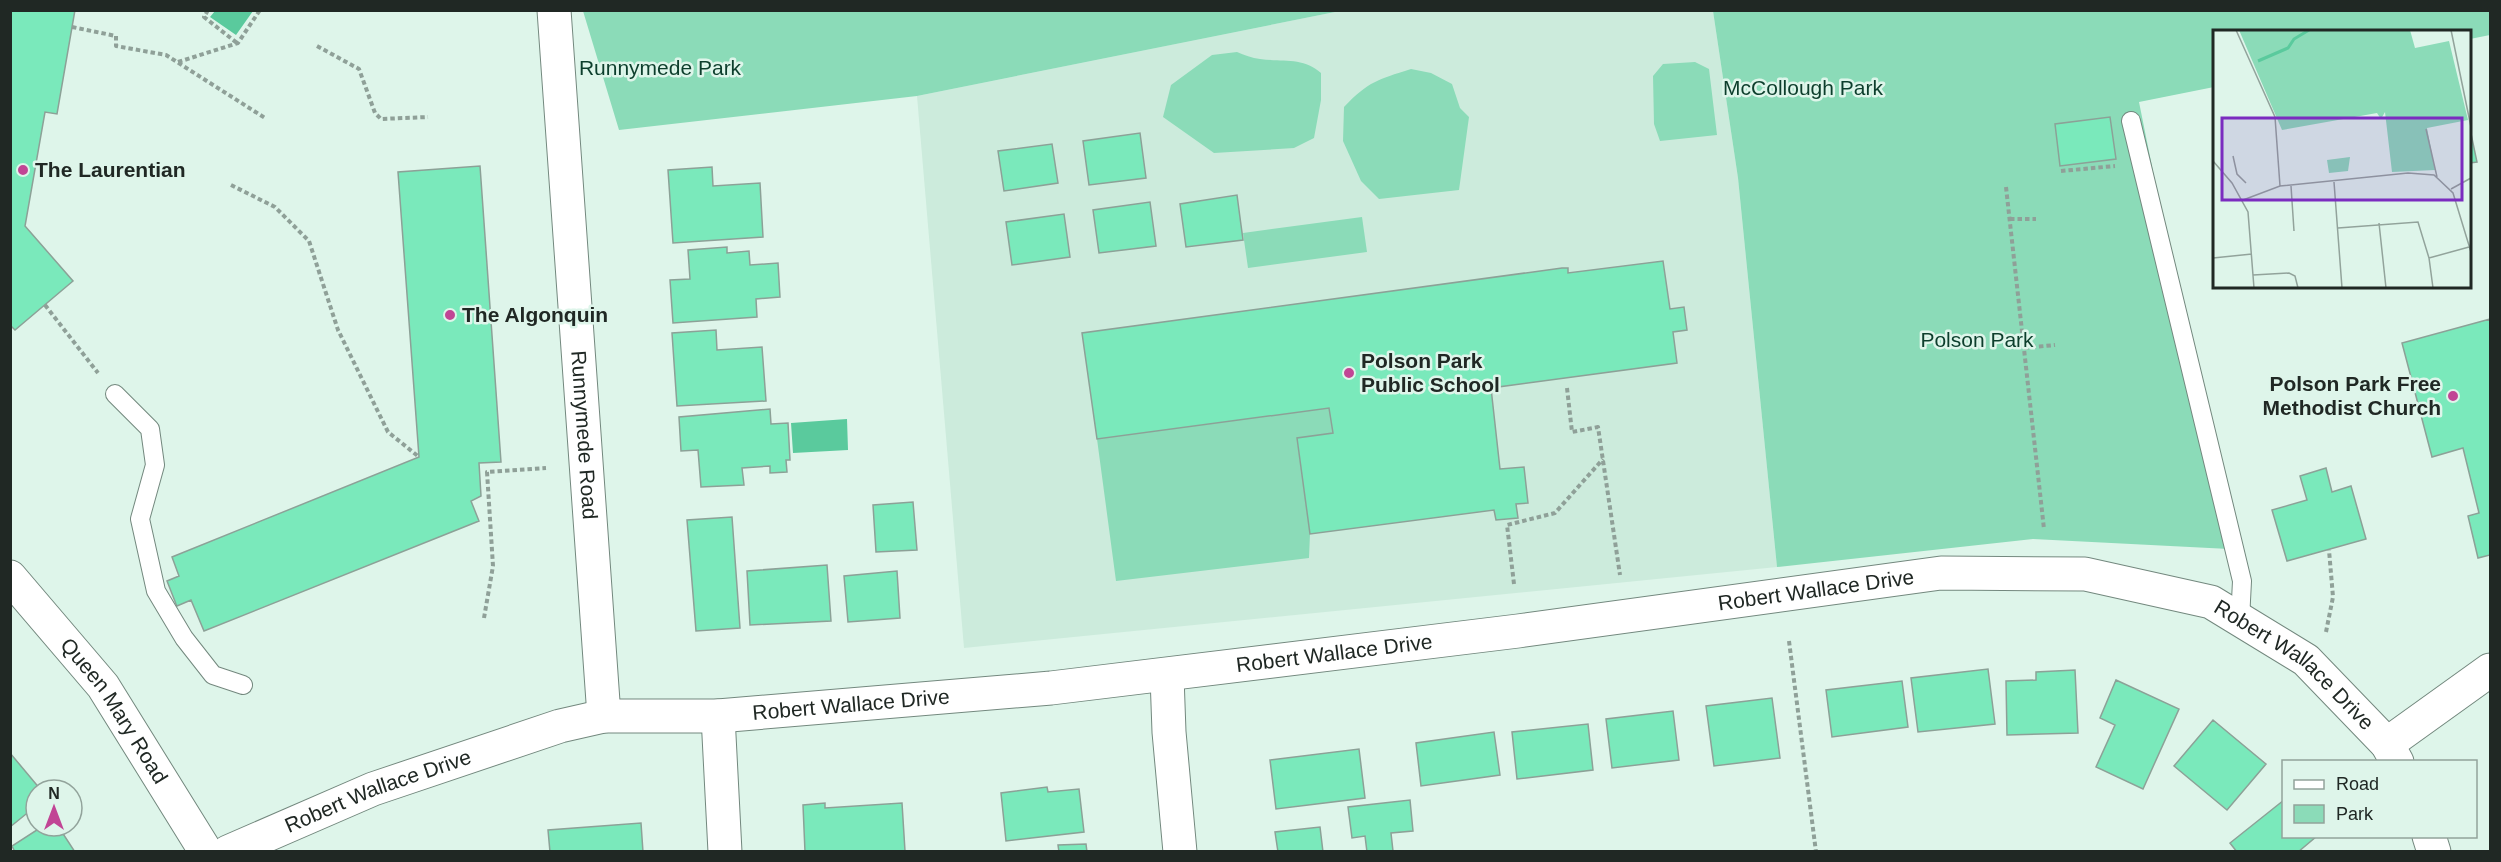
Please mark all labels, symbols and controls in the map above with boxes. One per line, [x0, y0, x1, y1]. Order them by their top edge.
inset map [2213, 30, 2471, 288]
park label: Runnymede Park [579, 56, 742, 79]
park label: McCollough Park [1723, 76, 1883, 99]
place label: The Laurentian [35, 158, 186, 181]
marker: The Laurentian [16, 163, 30, 177]
place label: The Algonquin [462, 303, 608, 326]
marker: The Algonquin [443, 308, 457, 322]
park label: Polson Park [1920, 328, 2034, 351]
place label: Polson Park Public School [1361, 349, 1500, 396]
street label: Runnymede Road [567, 350, 602, 520]
marker: Polson Park Public School [1342, 366, 1356, 380]
place label: Polson Park Free Methodist Church [2263, 372, 2441, 419]
marker: Polson Park Free Methodist Church [2446, 389, 2460, 403]
street label: Robert Wallace Drive [1716, 565, 1915, 614]
street label: Robert Wallace Drive [2210, 595, 2379, 734]
street label: Robert Wallace Drive [1235, 630, 1434, 676]
street label: Queen Mary Road [56, 633, 173, 787]
street label: Robert Wallace Drive [751, 685, 950, 724]
street label: Robert Wallace Drive [281, 745, 474, 837]
legend [2282, 760, 2477, 838]
text: Road [2336, 774, 2379, 794]
north arrow [24, 778, 84, 838]
text: N [48, 785, 60, 802]
text: Park [2336, 804, 2374, 824]

